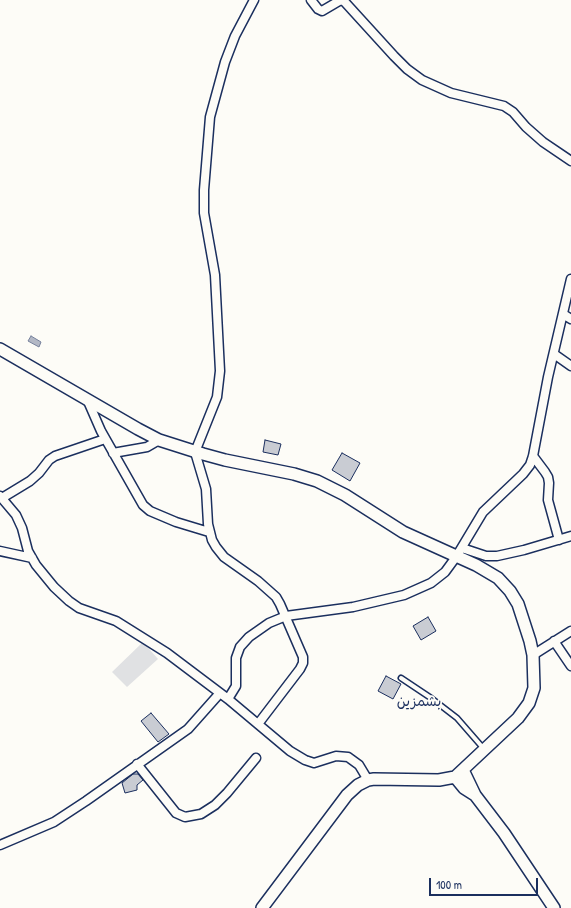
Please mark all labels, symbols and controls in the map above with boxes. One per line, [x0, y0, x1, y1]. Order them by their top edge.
district label: بشمزين [397, 694, 441, 710]
scale bar [431, 870, 540, 896]
text: 100 m [436, 876, 462, 893]

